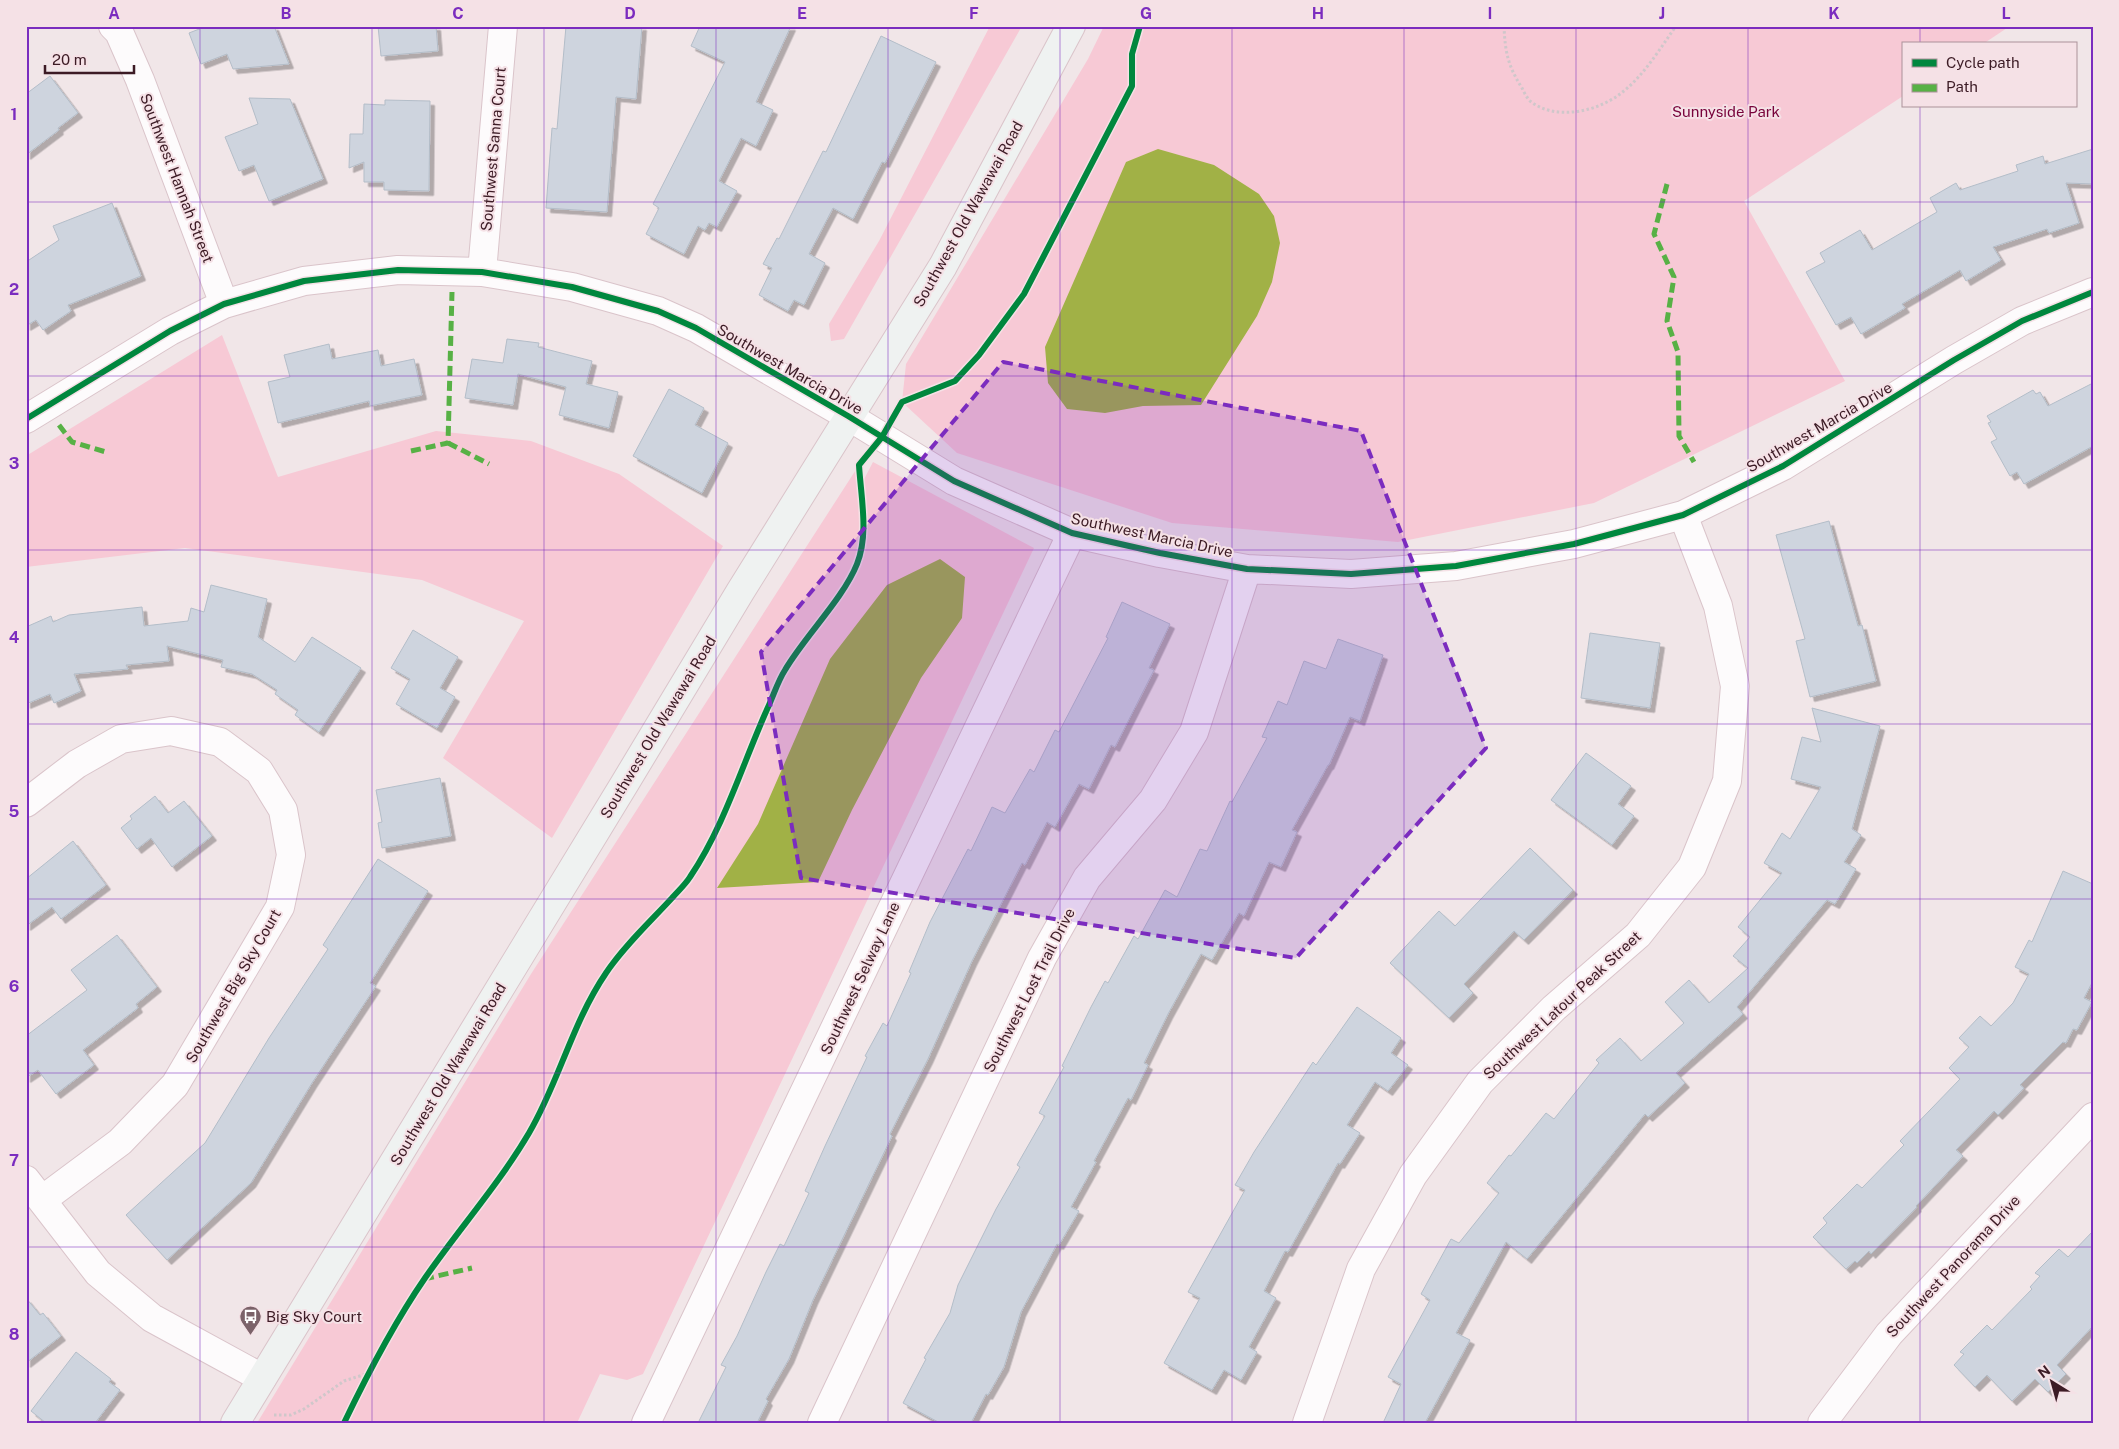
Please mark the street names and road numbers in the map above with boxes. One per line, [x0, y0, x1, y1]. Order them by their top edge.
street label: Southwest Sanna Court [477, 66, 509, 232]
street label: Southwest Hannah Street [137, 91, 217, 265]
street label: Southwest Old Wawawai Road [910, 118, 1026, 310]
street label: Southwest Marcia Drive [714, 320, 866, 418]
street label: Southwest Marcia Drive [1743, 378, 1895, 476]
street label: Southwest Marcia Drive [1069, 510, 1235, 560]
street label: Southwest Old Wawawai Road [597, 633, 719, 821]
street label: Southwest Selway Lane [817, 899, 903, 1057]
street label: Southwest Lost Trail Drive [980, 905, 1078, 1075]
street label: Southwest Big Sky Court [182, 906, 284, 1066]
street label: Southwest Latour Peak Street [1480, 927, 1644, 1083]
street label: Southwest Old Wawawai Road [387, 980, 509, 1168]
street label: Southwest Panorama Drive [1883, 1192, 2023, 1340]

